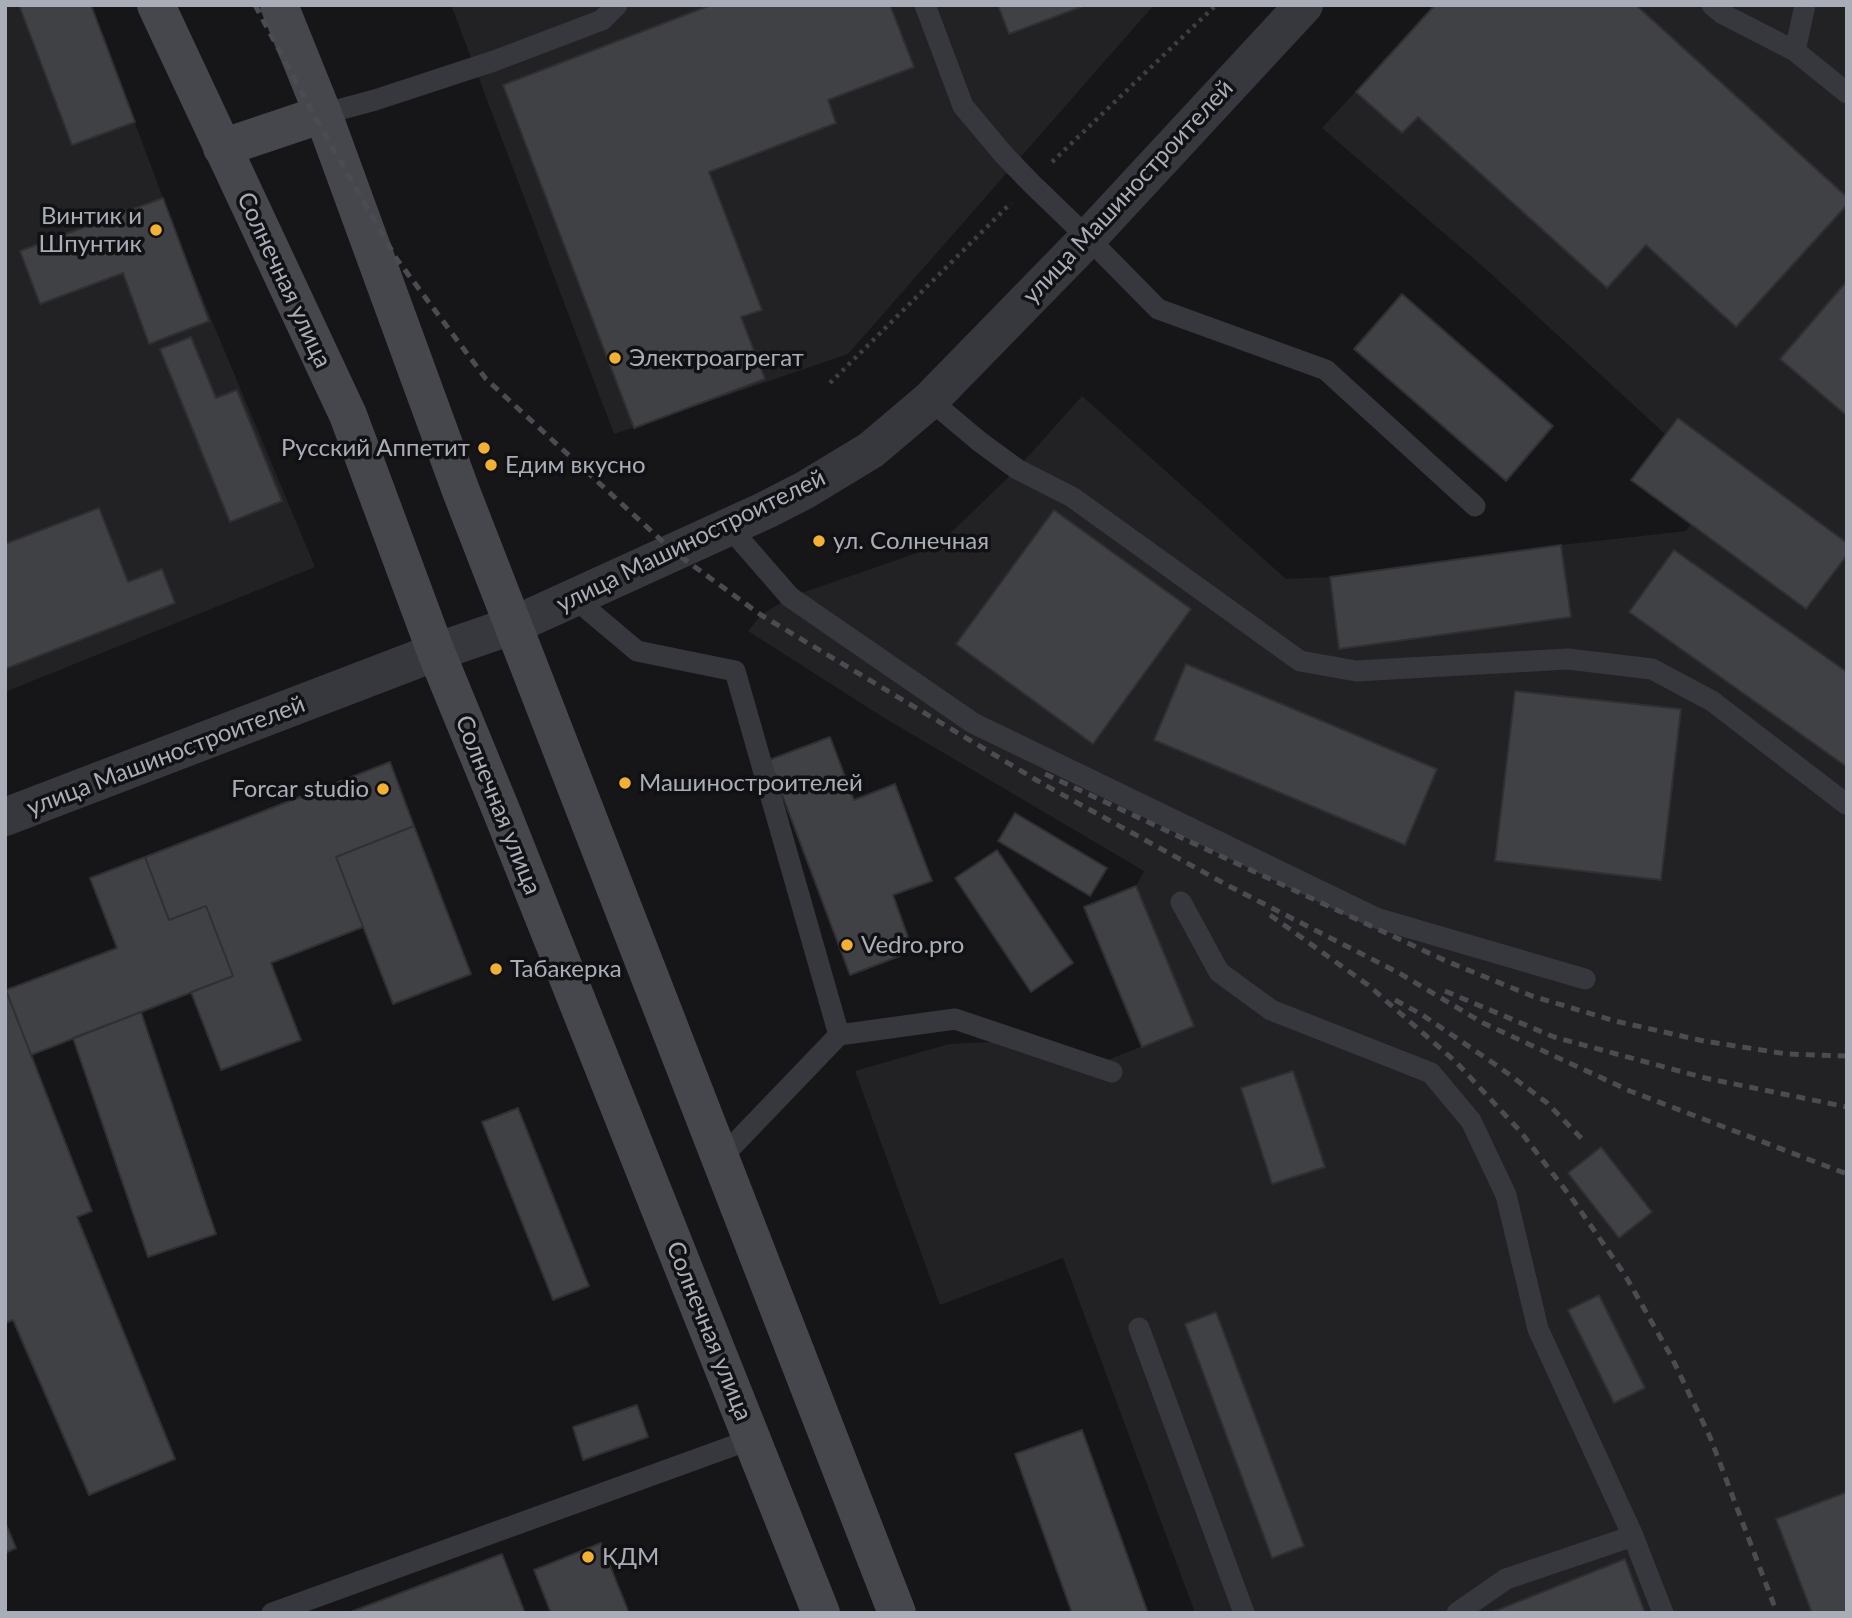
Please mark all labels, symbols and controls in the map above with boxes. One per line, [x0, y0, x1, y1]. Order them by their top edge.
street label: улица Машиностроителей [1017, 74, 1239, 310]
street label: Солнечная улица [231, 188, 337, 372]
place label: Винтик и Шпунтик [39, 202, 142, 258]
marker: Винтик и Шпунтик [148, 222, 164, 238]
place label: Электроагрегат [629, 344, 804, 372]
marker: Электроагрегат [607, 350, 623, 366]
place label: Русский Аппетит [281, 434, 470, 462]
marker: Русский Аппетит [476, 440, 492, 456]
place label: Едим вкусно [505, 451, 646, 479]
marker: Едим вкусно [483, 457, 499, 473]
street label: улица Машиностроителей [552, 463, 830, 619]
place label: ул. Солнечная [833, 527, 989, 555]
marker: ул. Солнечная [811, 533, 827, 549]
street label: улица Машиностроителей [23, 690, 309, 822]
street label: Солнечная улица [449, 711, 547, 899]
place label: Машиностроителей [639, 769, 863, 797]
place label: Forcar studio [231, 775, 369, 803]
marker: Машиностроителей [617, 775, 633, 791]
marker: Forcar studio [375, 781, 391, 797]
place label: Vedro.pro [861, 931, 964, 959]
marker: Vedro.pro [839, 937, 855, 953]
place label: Табакерка [510, 955, 622, 983]
marker: Табакерка [488, 961, 504, 977]
street label: Солнечная улица [660, 1237, 758, 1425]
place label: КДМ [602, 1543, 659, 1571]
marker: КДМ [580, 1549, 596, 1565]

